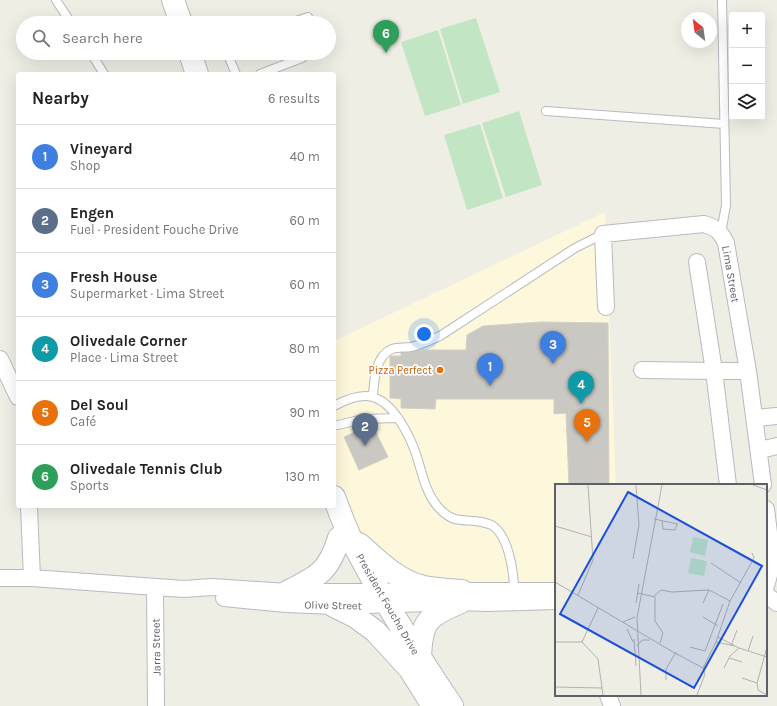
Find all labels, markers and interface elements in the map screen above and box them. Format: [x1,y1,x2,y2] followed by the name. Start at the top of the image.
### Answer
[681,12,717,48] north arrow
[729,12,765,120] map controls
[729,12,765,48] button: +
[16,16,336,60] search box
[373,20,399,53] pin: 6
[30,27,52,49] icon: search
[62,29,143,47] text: Search here
[729,48,765,84] button: −
[729,84,765,120] button: layers
[32,88,89,108] text: Nearby
[268,91,320,106] text: 6 results
[70,140,133,158] text: Vineyard
[43,149,47,164] text: 1
[290,149,320,164] text: 40 m
[70,158,100,173] text: Shop
[70,204,114,222] text: Engen
[41,213,49,228] text: 2
[290,213,320,228] text: 60 m
[70,222,239,237] text: Fuel · President Fouche Drive
[719,245,742,304] street label: Lima Street
[70,268,157,286] text: Fresh House
[41,277,49,292] text: 3
[290,277,320,292] text: 60 m
[70,286,224,301] text: Supermarket · Lima Street
[414,324,434,344] your location
[540,331,566,364] pin: 3
[70,332,187,350] text: Olivedale Corner
[41,341,49,356] text: 4
[289,341,320,356] text: 80 m
[70,350,178,365] text: Place · Lima Street
[477,353,503,386] pin: 1
[369,364,432,377] place label: Pizza Perfect
[435,365,445,375] marker: Pizza Perfect
[568,371,594,404] pin: 4
[70,396,129,414] text: Del Soul
[41,405,49,420] text: 5
[289,405,320,420] text: 90 m
[574,409,600,442] pin: 5
[352,413,378,446] pin: 2
[70,414,96,429] text: Café
[70,460,222,478] text: Olivedale Tennis Club
[41,469,49,484] text: 6
[285,469,320,484] text: 130 m
[70,478,109,493] text: Sports
[555,484,767,696] inset map
[353,551,422,657] street label: President Fouche Drive
[304,598,362,613] street label: Olive Street
[150,618,163,676] street label: Jarra Street

